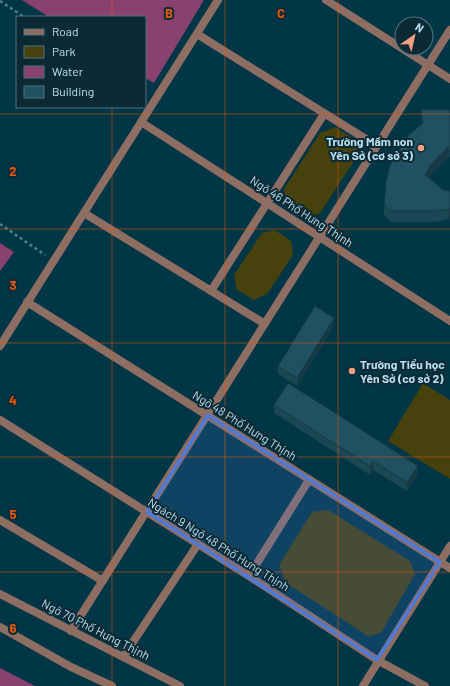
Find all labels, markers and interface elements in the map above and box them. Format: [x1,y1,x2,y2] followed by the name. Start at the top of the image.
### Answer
[165,5,173,21] text: B
[277,5,285,21] text: C
[16,16,146,108] legend
[394,16,434,56] north arrow
[413,20,427,35] text: N
[52,24,79,38] text: Road
[52,44,76,58] text: Park
[52,64,84,78] text: Water
[52,84,94,98] text: Building
[326,134,414,162] place label: Trường Mầm non Yên Sở (cơ sở 3)
[416,143,426,153] marker: Trường Mầm non Yên Sở (cơ sở 3)
[9,163,17,179] text: 2
[248,173,356,249] street label: Ngõ 46 Phố Hưng Thịnh
[9,277,17,293] text: 3
[360,357,445,385] place label: Trường Tiểu học Yên Sở (cơ sở 2)
[347,366,357,376] marker: Trường Tiểu học Yên Sở (cơ sở 2)
[190,387,300,463] street label: Ngõ 48 Phố Hưng Thịnh
[9,392,17,408] text: 4
[146,495,292,593] street label: Ngách 9 Ngõ 48 Phố Hưng Thịnh
[9,506,17,522] text: 5
[40,596,152,662] street label: Ngõ 70 Phố Hưng Thịnh
[10,620,17,636] text: 6

